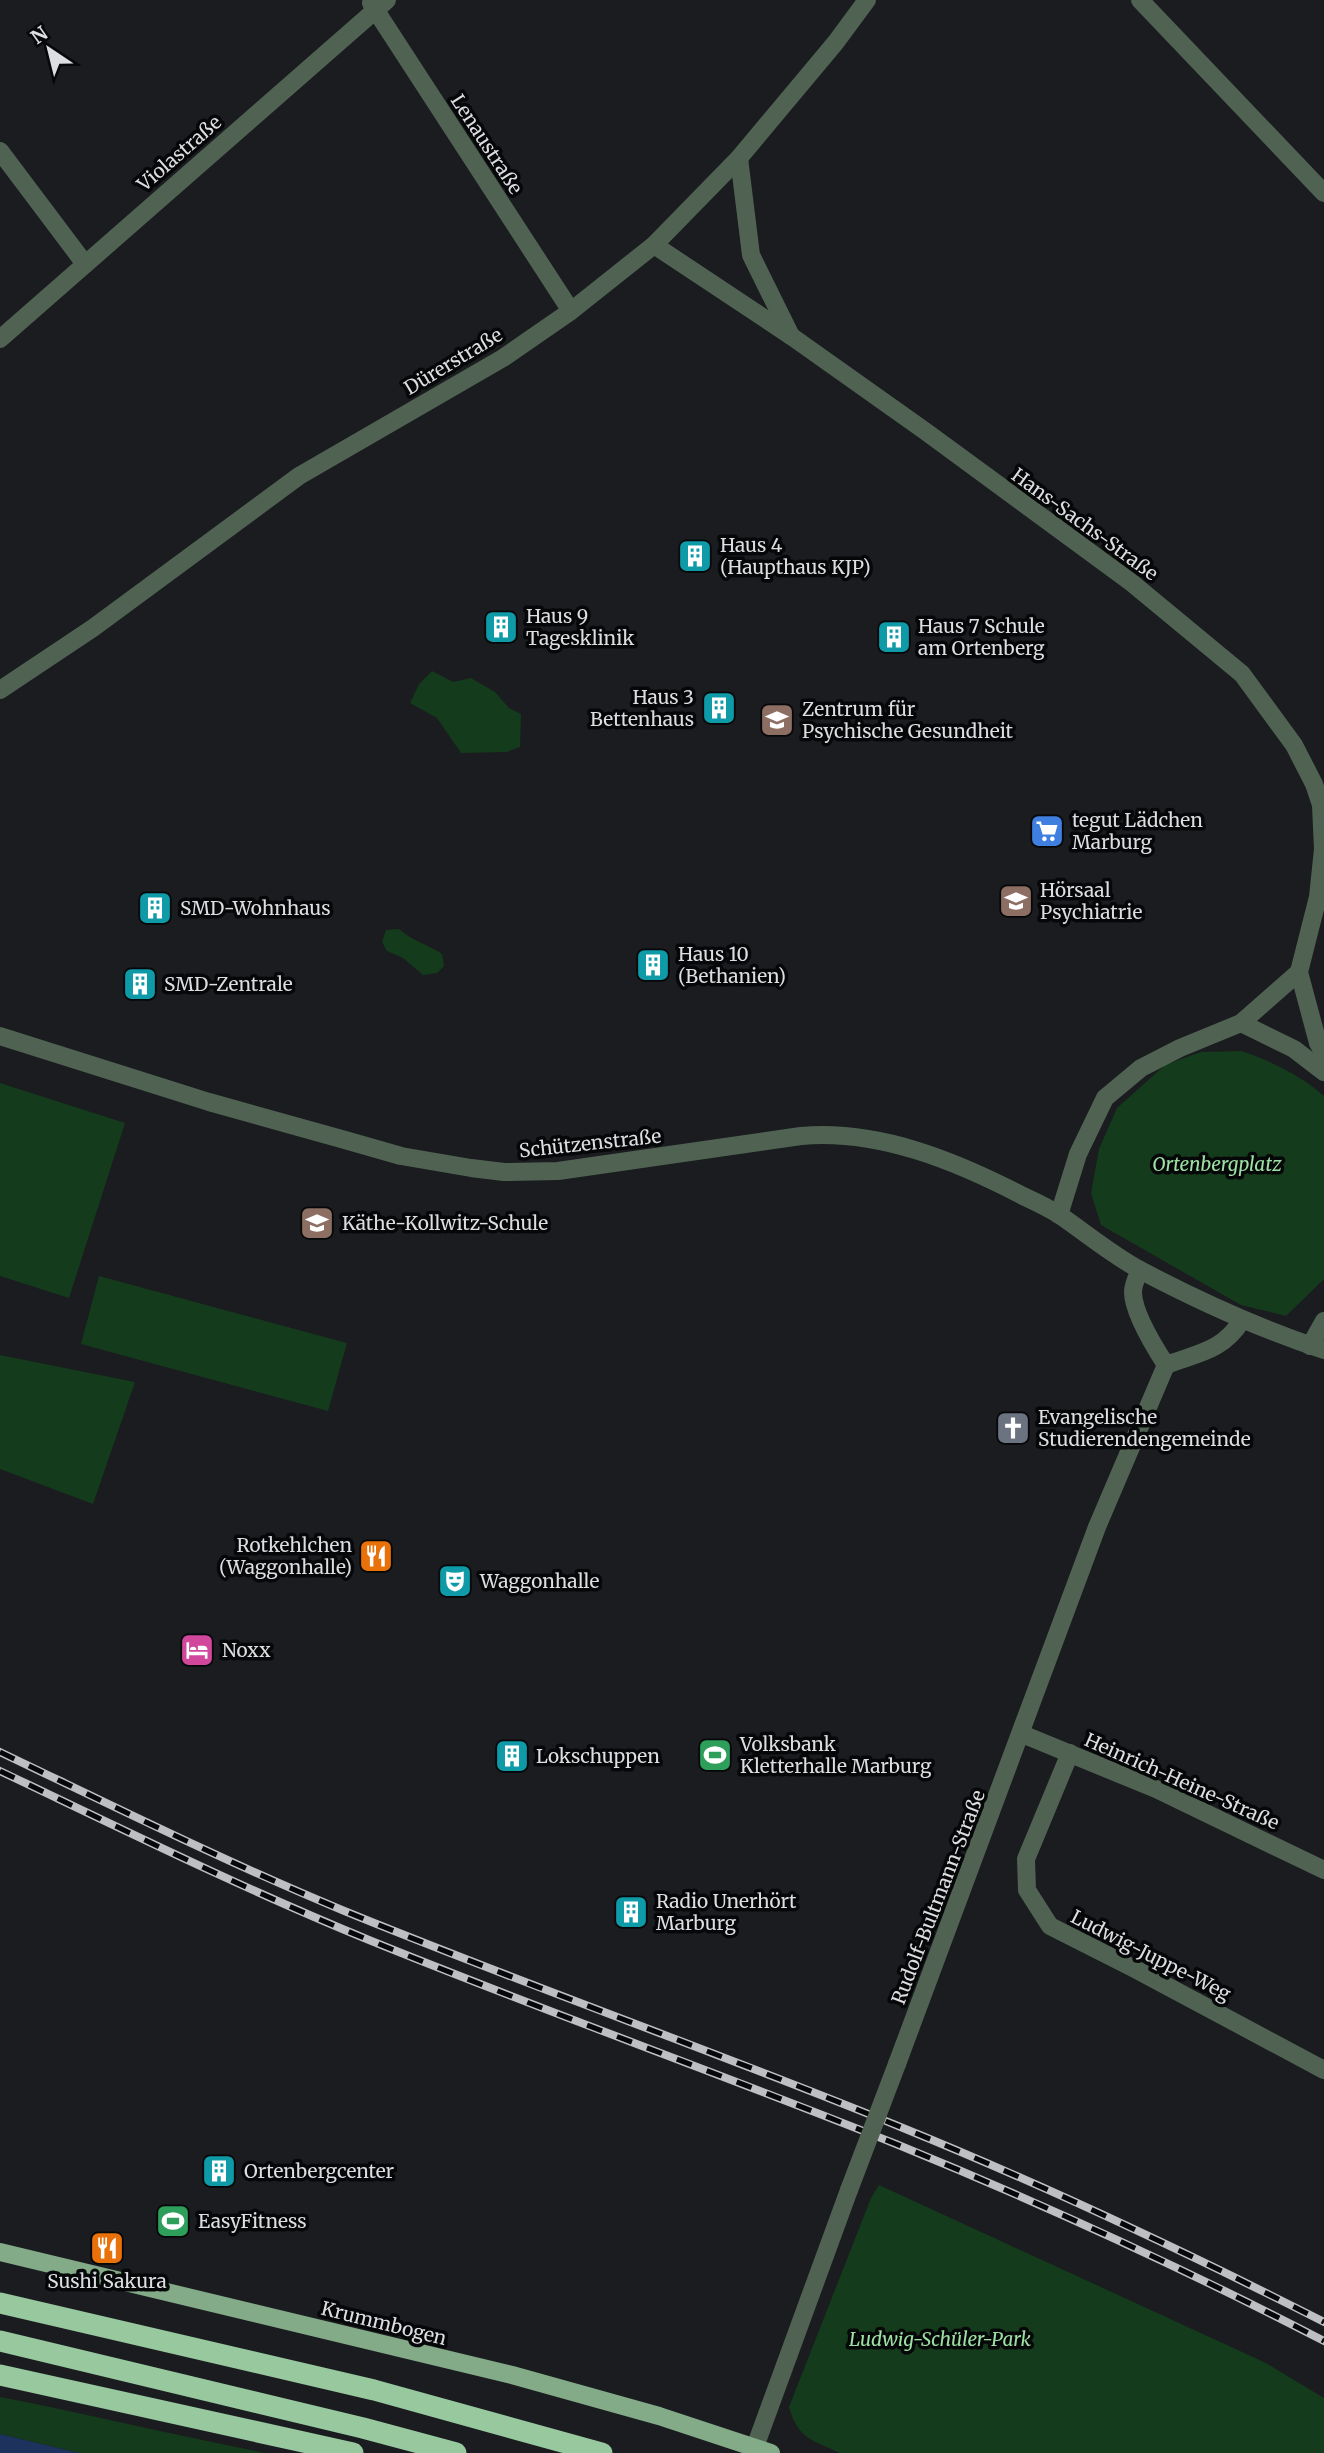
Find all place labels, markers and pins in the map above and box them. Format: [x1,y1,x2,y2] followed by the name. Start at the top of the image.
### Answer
[720,533,871,579] place label: Haus 4 (Haupthaus KJP)
[676,537,714,575] building icon: Haus 4 (Haupthaus KJP)
[526,604,634,650] place label: Haus 9 Tagesklinik
[482,608,520,646] building icon: Haus 9 Tagesklinik
[918,614,1045,660] place label: Haus 7 Schule am Ortenberg
[875,618,913,656] building icon: Haus 7 Schule am Ortenberg
[590,685,694,731] place label: Haus 3 Bettenhaus
[700,689,738,727] building icon: Haus 3 Bettenhaus
[802,697,1014,743] place label: Zentrum für Psychische Gesundheit
[758,701,796,739] school or university icon: Zentrum für Psychische Gesundheit
[1072,808,1203,854] place label: tegut Lädchen Marburg
[1028,812,1066,850] supermarket icon: tegut Lädchen Marburg
[1040,878,1142,924] place label: Hörsaal Psychiatrie
[997,882,1035,920] school or university icon: Hörsaal Psychiatrie
[136,889,174,927] building icon: SMD-Wohnhaus
[180,896,330,920] place label: SMD-Wohnhaus
[678,942,786,988] place label: Haus 10 (Bethanien)
[634,946,672,984] building icon: Haus 10 (Bethanien)
[121,965,159,1003] building icon: SMD-Zentrale
[164,972,293,996] place label: SMD-Zentrale
[298,1204,336,1242] school or university icon: Käthe-Kollwitz-Schule
[342,1211,548,1235] place label: Käthe-Kollwitz-Schule
[1038,1405,1251,1451] place label: Evangelische Studierendengemeinde
[994,1409,1032,1447] church icon: Evangelische Studierendengemeinde
[219,1533,352,1579] place label: Rotkehlchen (Waggonhalle)
[357,1537,395,1575] restaurant icon: Rotkehlchen (Waggonhalle)
[436,1562,474,1600] theatre icon: Waggonhalle
[479,1569,599,1593] place label: Waggonhalle
[178,1631,216,1669] hotel icon: Noxx
[222,1638,271,1662] place label: Noxx
[739,1732,932,1778] place label: Volksbank Kletterhalle Marburg
[696,1736,734,1774] sports icon: Volksbank Kletterhalle Marburg
[493,1737,531,1775] building icon: Lokschuppen
[536,1744,660,1768] place label: Lokschuppen
[656,1889,797,1935] place label: Radio Unerhört Marburg
[612,1893,650,1931] building icon: Radio Unerhört Marburg
[200,2152,238,2190] building icon: Ortenbergcenter
[244,2159,395,2183] place label: Ortenbergcenter
[154,2202,192,2240] sports icon: EasyFitness
[198,2209,307,2233] place label: EasyFitness
[88,2229,126,2267] restaurant icon: Sushi Sakura
[47,2269,167,2293] place label: Sushi Sakura

